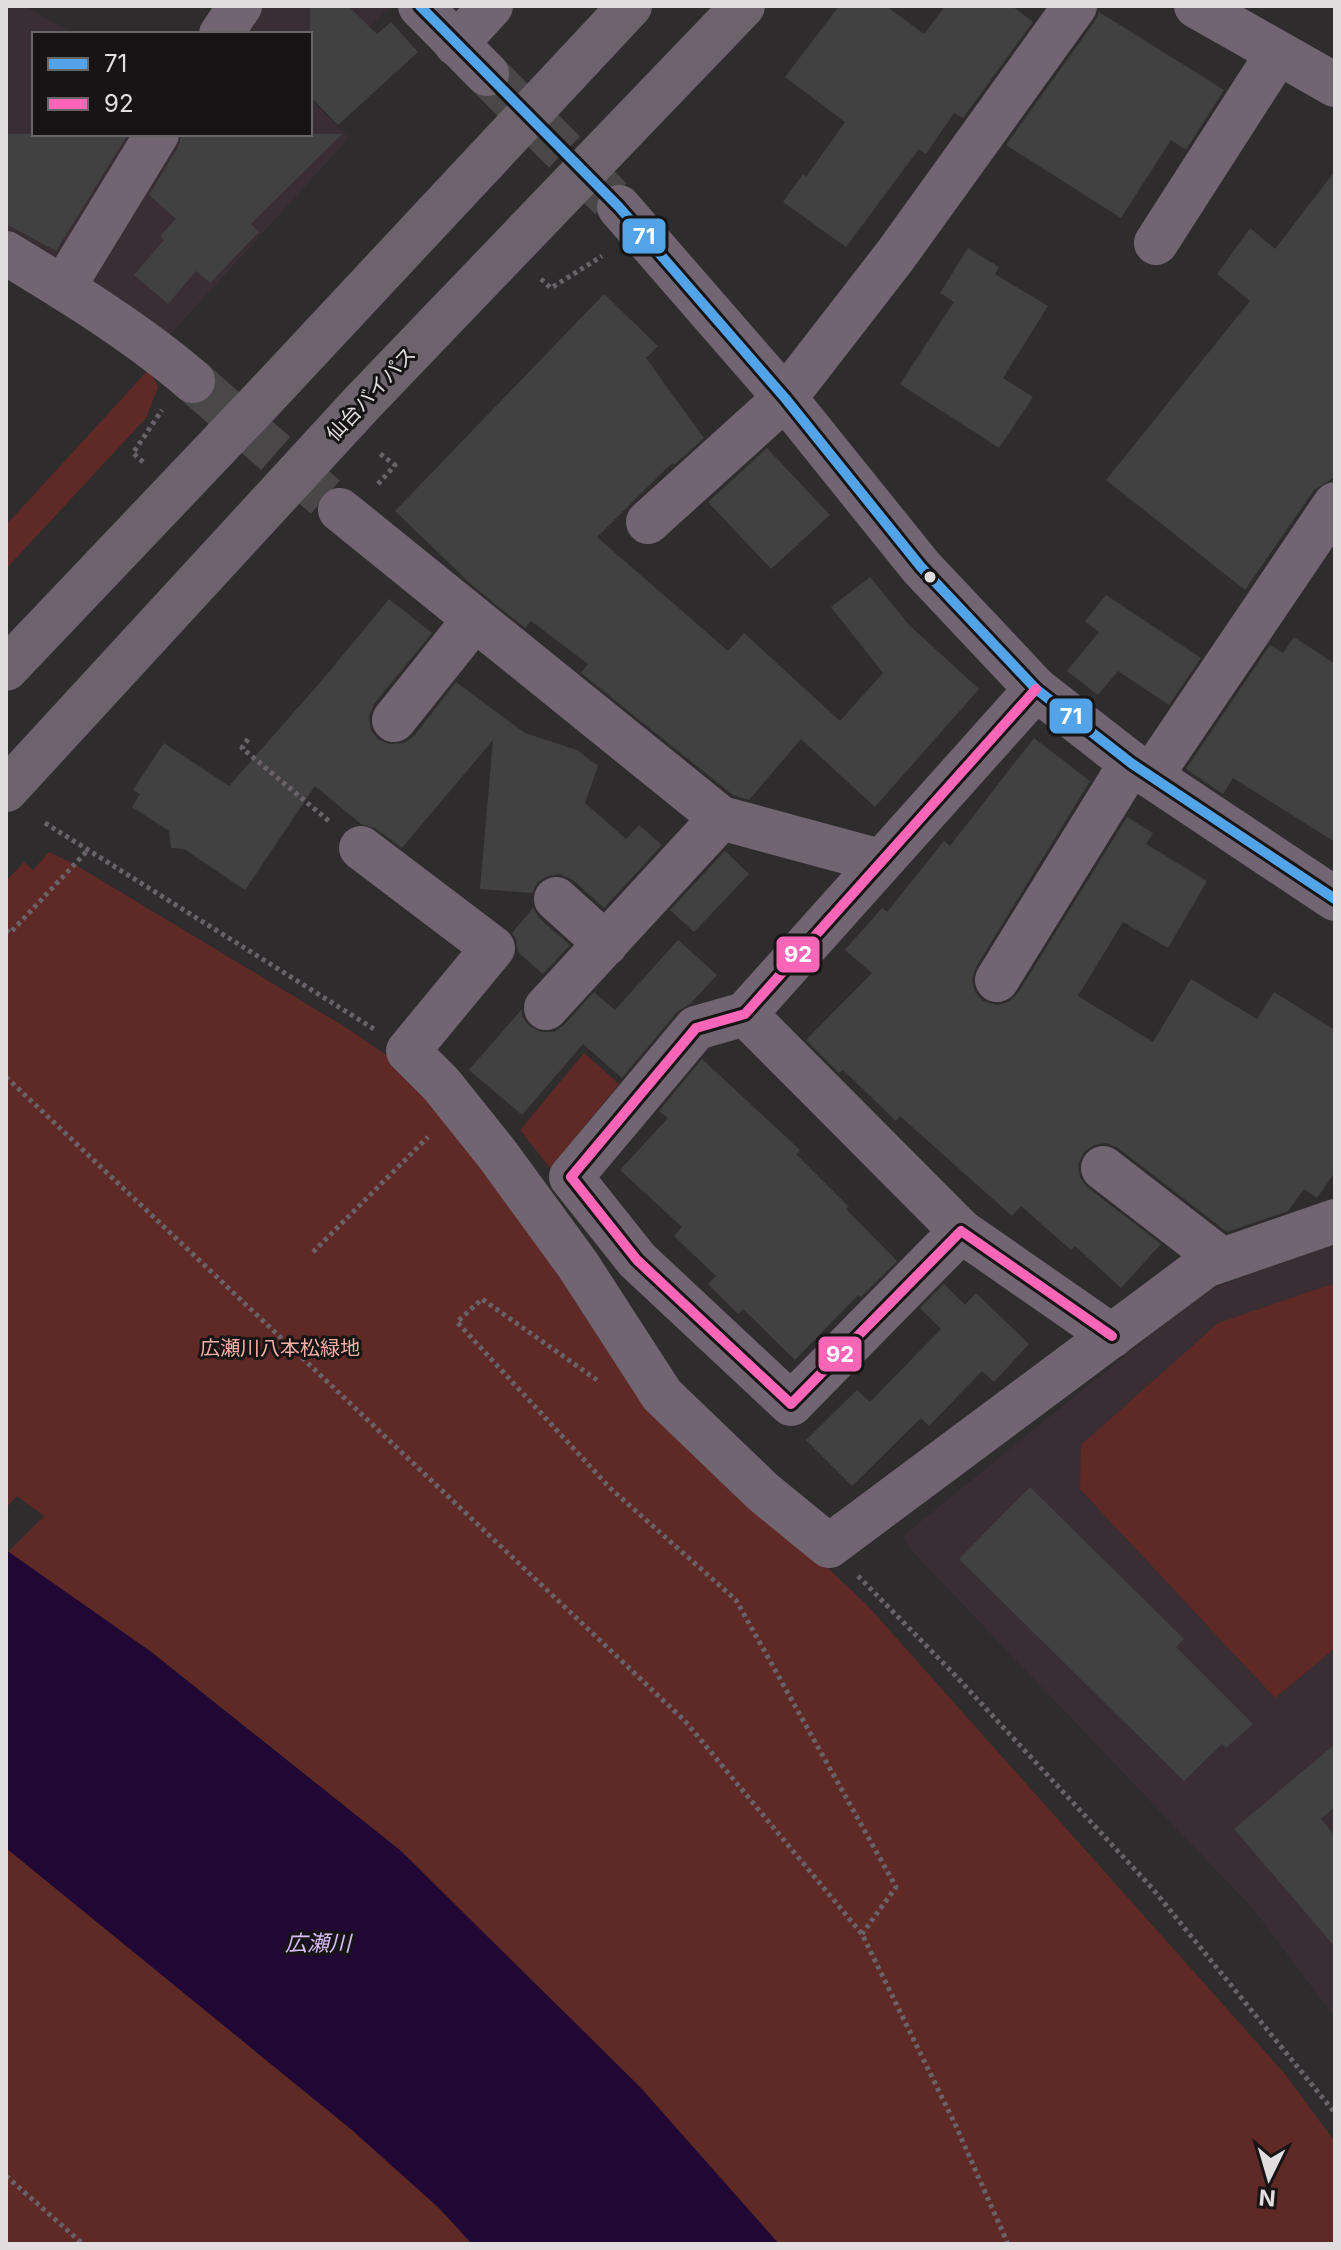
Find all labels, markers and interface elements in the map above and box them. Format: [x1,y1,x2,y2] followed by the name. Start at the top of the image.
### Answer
[32,32,312,136] legend
[104,49,127,78] text: 71
[104,89,134,118] text: 92
[621,217,667,255] line badge: 71
[633,223,655,249] text: 71
[321,342,421,446] street label: 仙台バイパス
[922,569,938,585] unlabelled marker
[1048,697,1094,735] line badge: 71
[1060,703,1082,729] text: 71
[775,935,821,974] line badge: 92
[784,941,812,967] text: 92
[817,1335,863,1373] line badge: 92
[200,1336,360,1360] park label: 広瀬川八本松緑地
[826,1341,854,1367] text: 92
[285,1930,353,1956] water label: 広瀬川
[1229,2138,1309,2218] north arrow
[1258,2184,1277,2212] text: N

